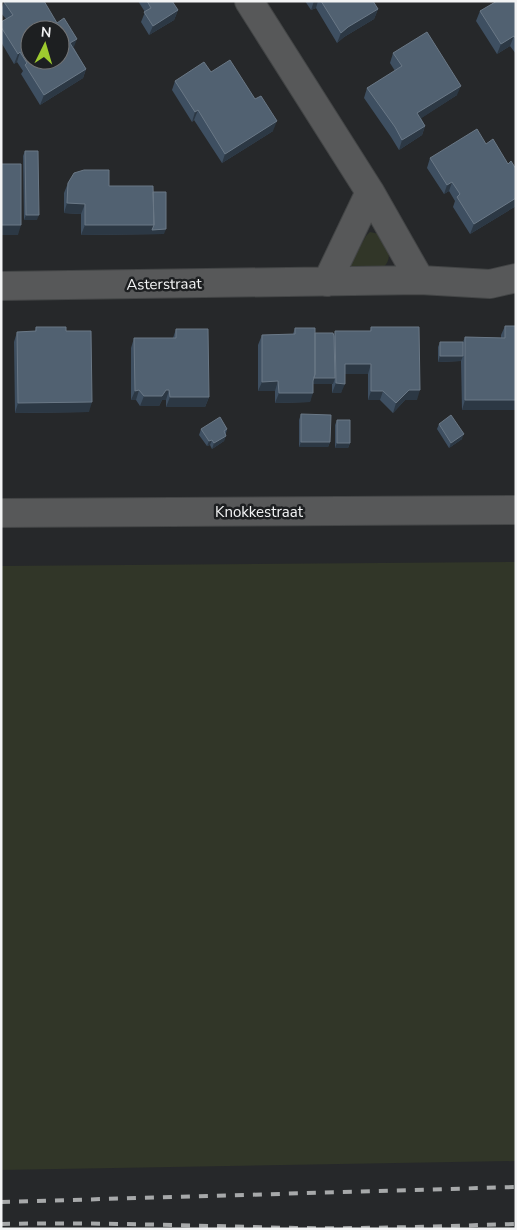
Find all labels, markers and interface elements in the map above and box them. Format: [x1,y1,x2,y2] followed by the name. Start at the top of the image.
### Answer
[20,20,70,70] north arrow
[40,23,52,42] text: N
[126,273,203,295] street label: Asterstraat
[215,502,304,522] street label: Knokkestraat

